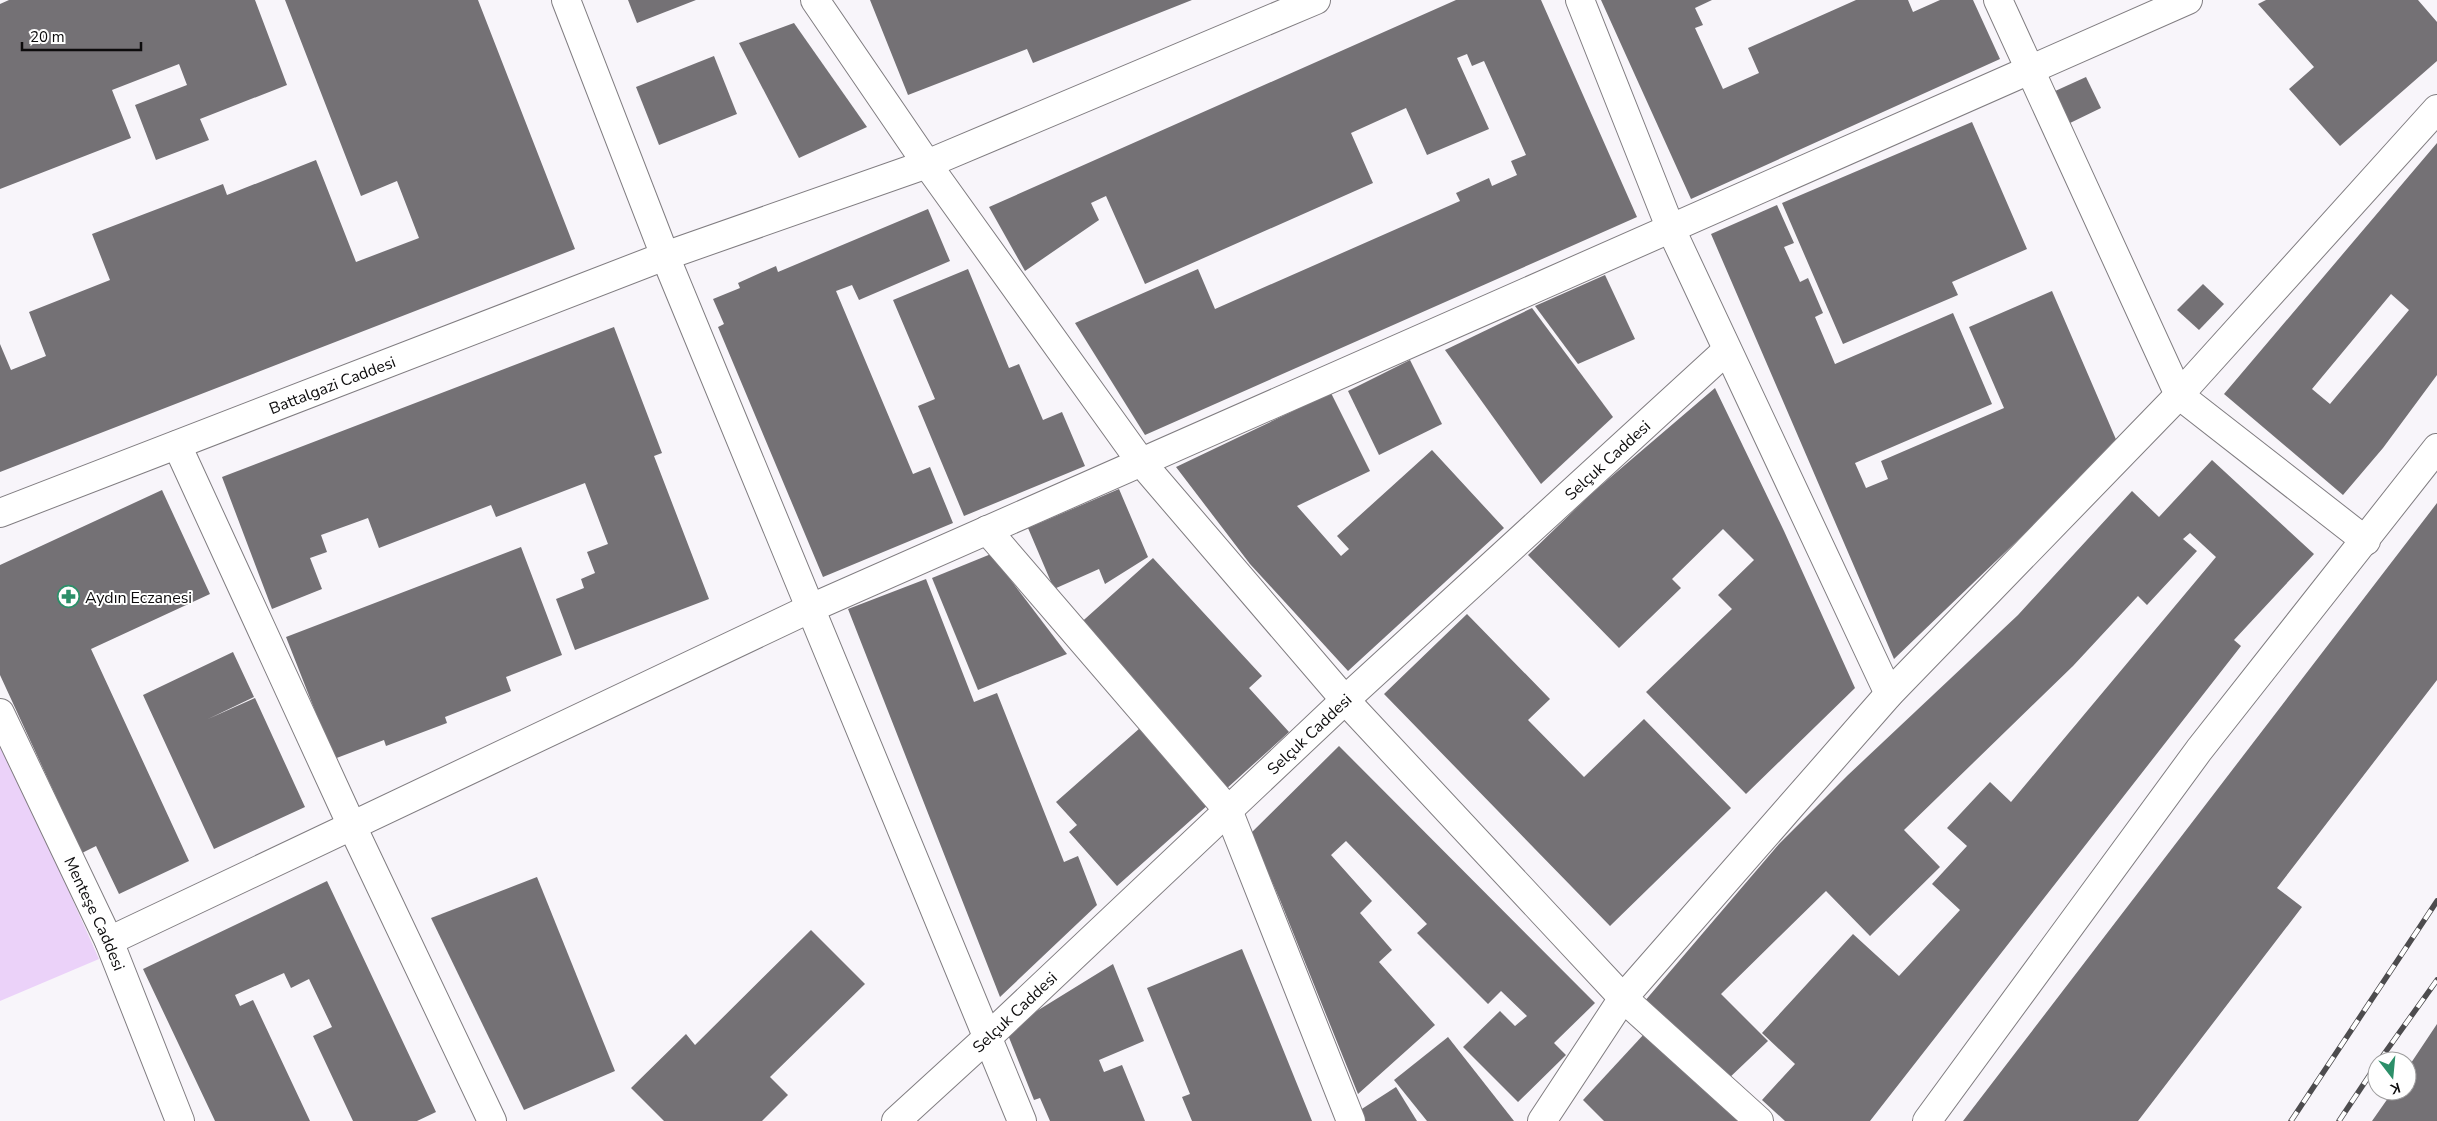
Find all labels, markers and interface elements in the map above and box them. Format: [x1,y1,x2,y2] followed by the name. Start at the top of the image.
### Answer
[22,20,141,52] scale bar
[30,27,65,47] text: 20 m
[266,351,399,420] street label: Battalgazi Caddesi
[1560,416,1655,506] street label: Selçuk Caddesi
[57,585,81,609] pharmacy icon: Aydın Eczanesi
[85,587,192,609] place label: Aydın Eczanesi
[1262,689,1357,780] street label: Selçuk Caddesi
[58,853,130,974] street label: Menteşe Caddesi
[968,967,1062,1058] street label: Selçuk Caddesi
[2367,1051,2417,1101] north arrow
[2388,1078,2403,1099] text: K

